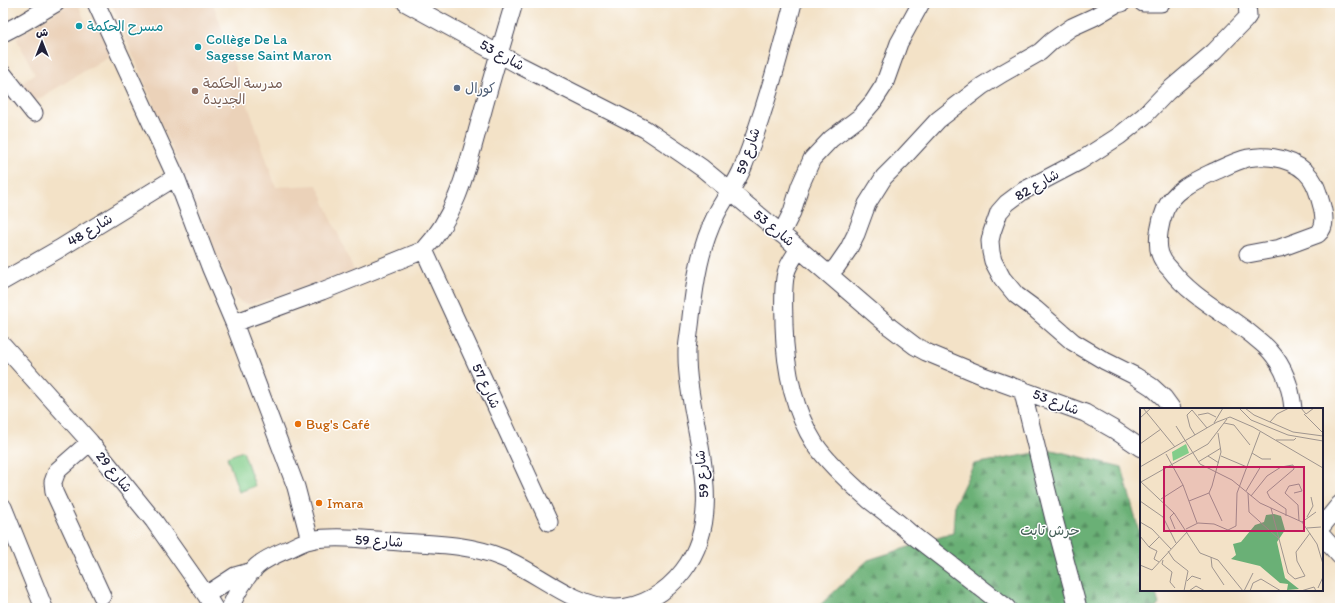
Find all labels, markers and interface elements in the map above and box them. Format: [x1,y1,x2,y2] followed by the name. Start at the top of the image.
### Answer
[87,18,163,36] place label: مسرح الحكمة
[74,21,84,31] marker: مسرح الحكمة
[22,22,62,62] north arrow
[36,26,48,39] text: ش
[206,31,332,64] place label: Collège De La Sagesse Saint Maron
[476,36,527,75] street label: شارع 53
[193,42,203,52] marker: Collège De La Sagesse Saint Maron
[203,75,283,108] place label: مدرسة الحكمة الجديدة
[465,80,495,97] place label: كورال
[452,83,462,93] marker: كورال
[190,86,200,96] marker: مدرسة الحكمة الجديدة
[732,125,765,177] street label: شارع 59
[1012,166,1063,205] street label: شارع 82
[749,206,798,251] street label: شارع 53
[64,210,116,251] street label: شارع 48
[467,361,504,412] street label: شارع 57
[1030,385,1082,420] street label: شارع 53
[1140,408,1323,591] inset map
[306,416,370,433] place label: Bug's Café
[293,419,303,429] marker: Bug's Café
[91,448,136,497] street label: شارع 29
[691,449,714,499] street label: شارع 59
[327,495,364,512] place label: Imara
[314,498,324,508] marker: Imara
[1020,522,1080,539] park label: حرش تابت
[354,531,403,552] street label: شارع 59

